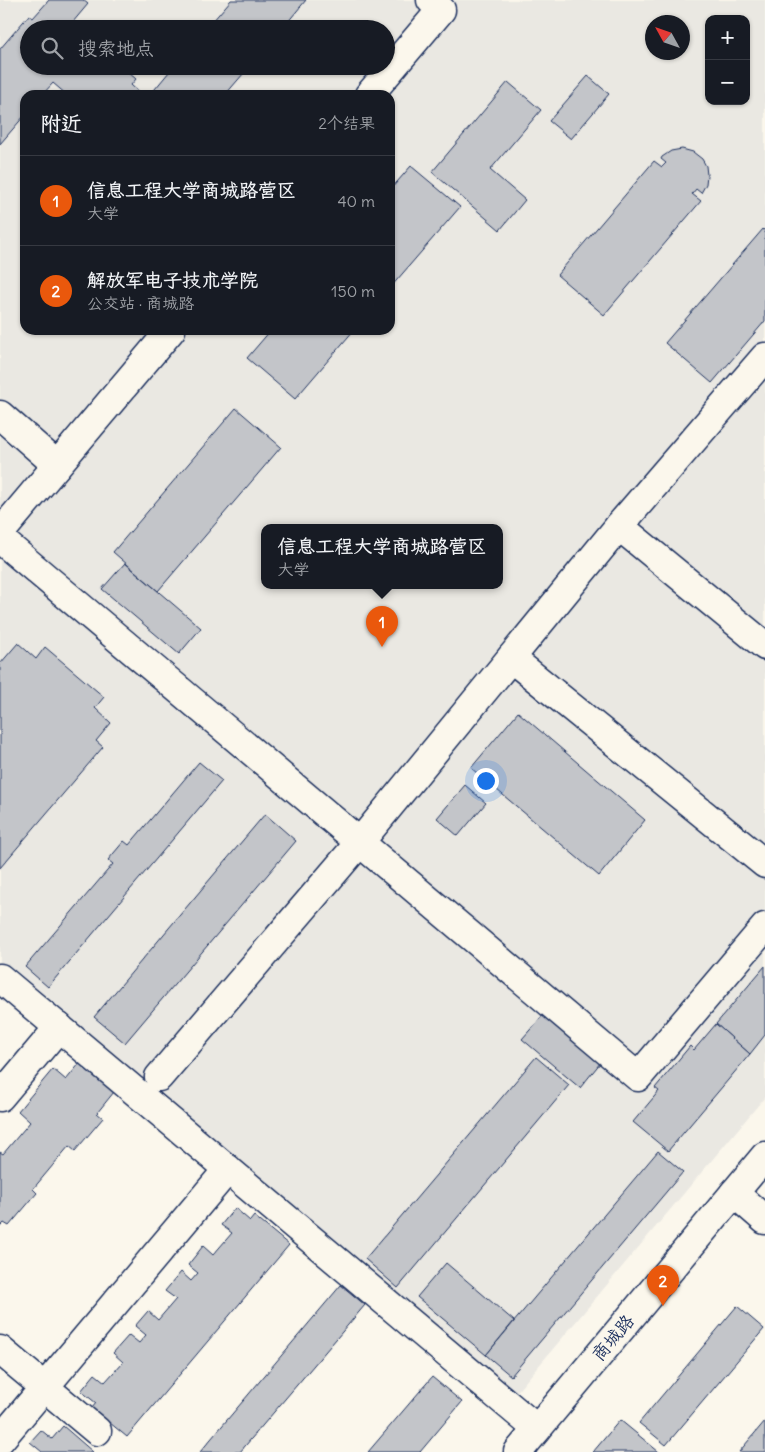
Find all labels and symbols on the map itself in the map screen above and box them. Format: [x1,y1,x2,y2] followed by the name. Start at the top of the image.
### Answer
[645,15,690,60] north arrow
[366,606,398,647] pin: 1
[473,768,499,794] your location
[647,1265,679,1306] pin: 2
[586,1310,639,1366] street label: 商城路

